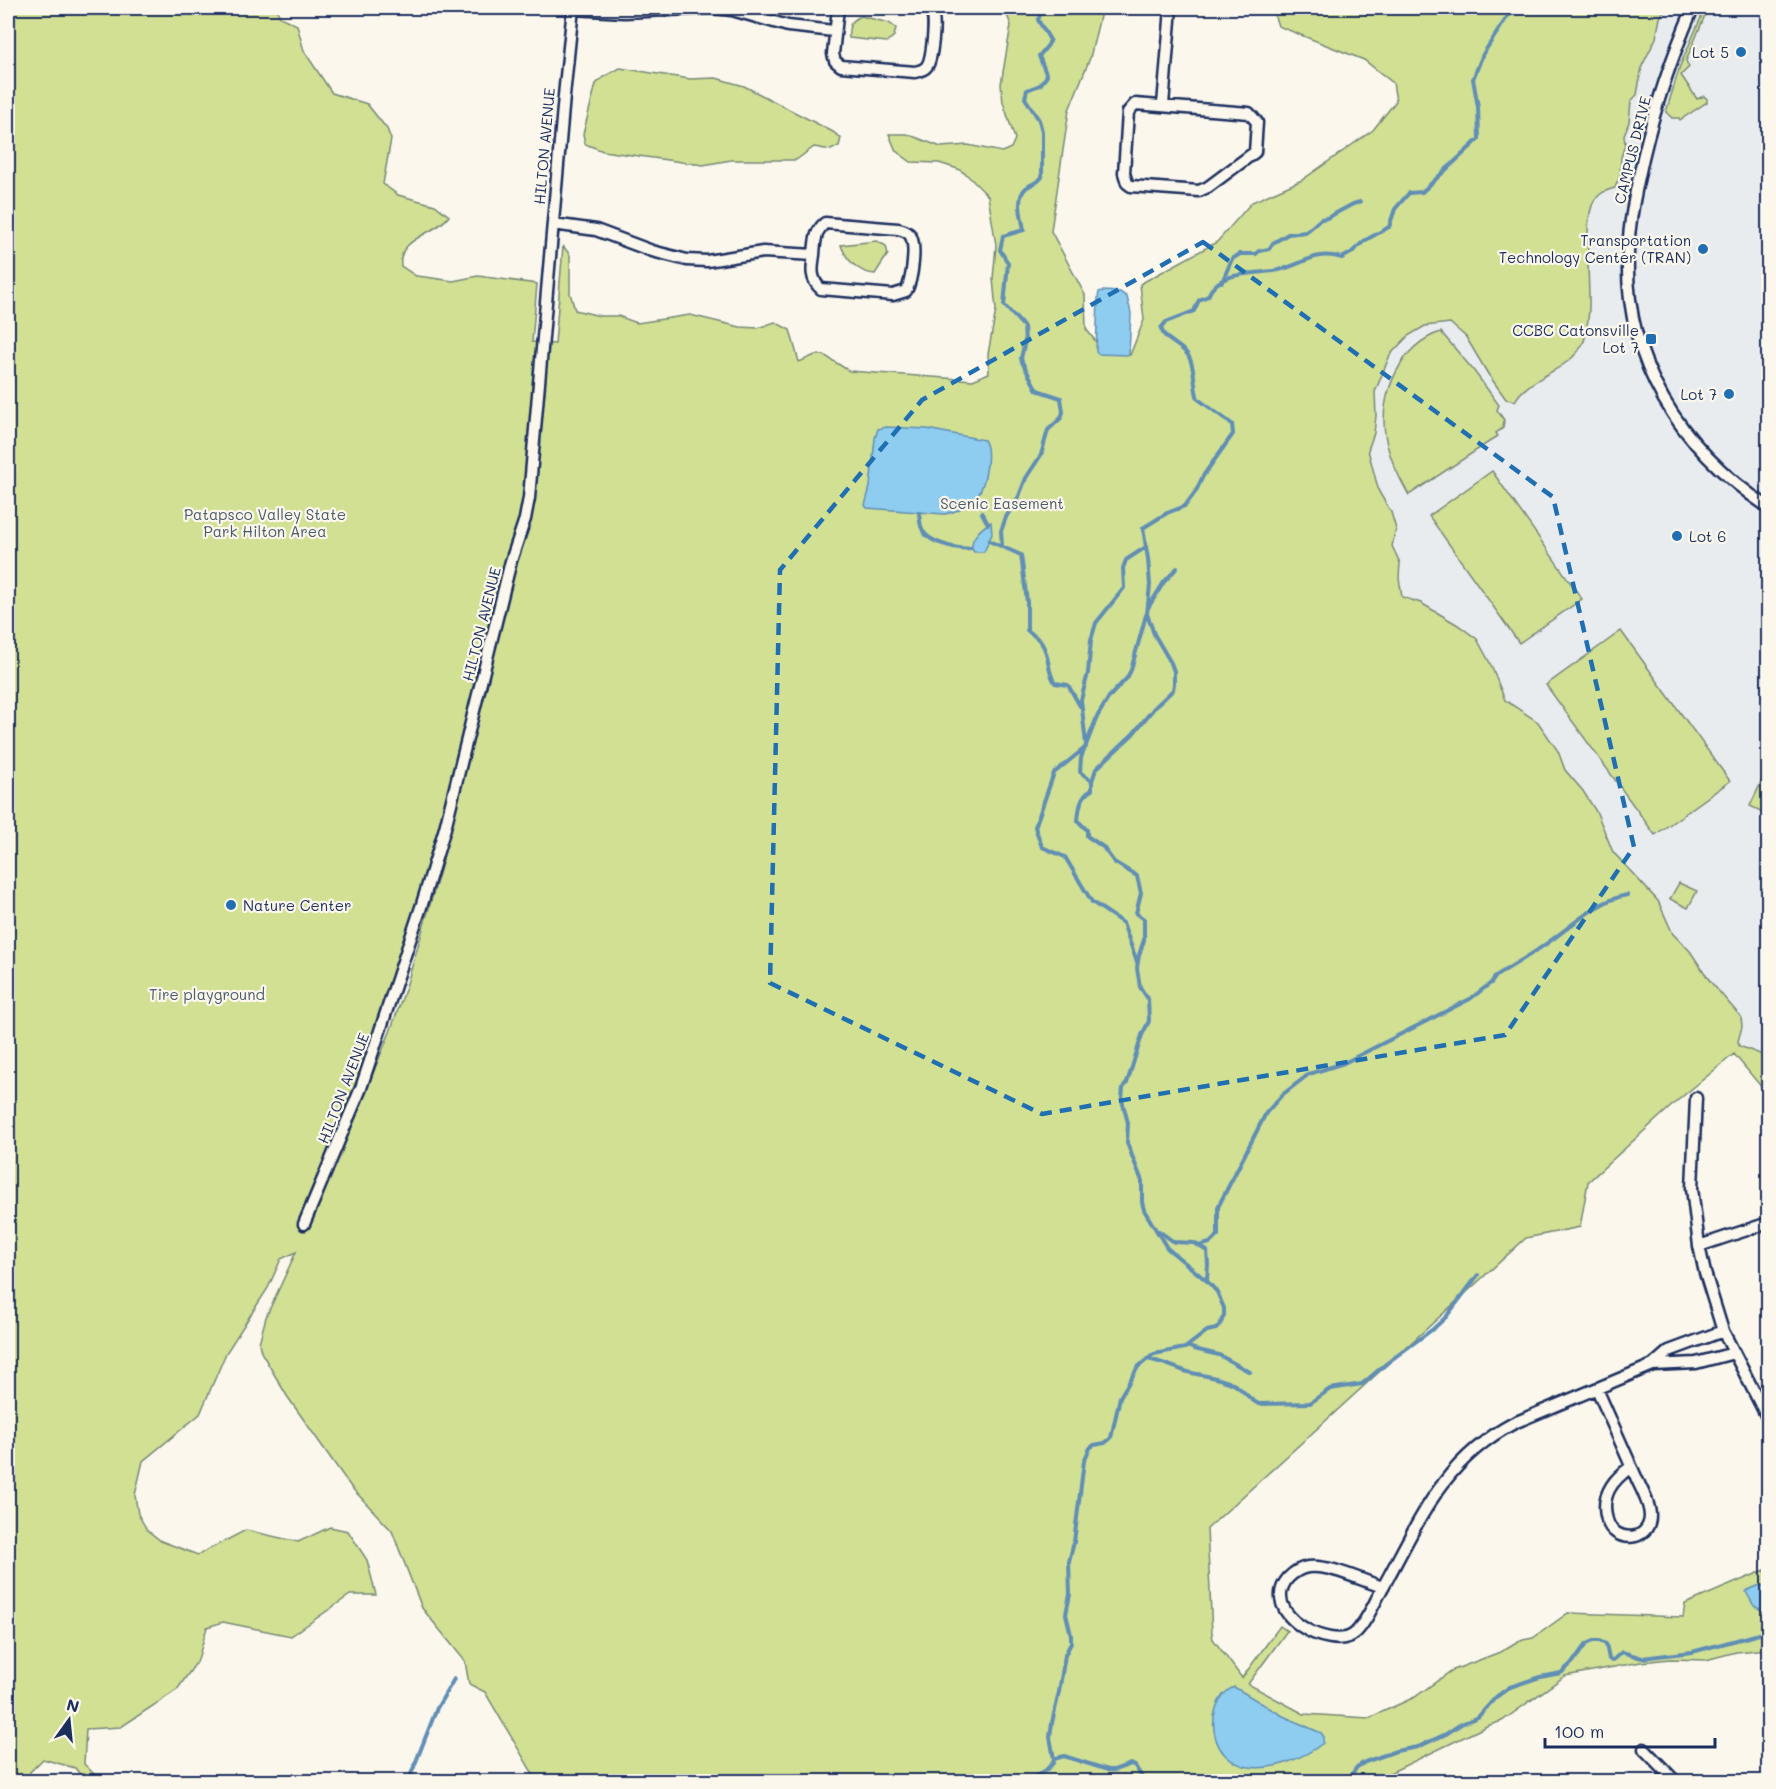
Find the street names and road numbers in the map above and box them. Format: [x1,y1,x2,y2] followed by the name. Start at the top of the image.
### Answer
[529,86,559,205] street label: HILTON AVENUE
[1609,94,1655,206] street label: CAMPUS DRIVE
[457,564,505,683] street label: HILTON AVENUE
[313,1029,373,1146] street label: HILTON AVENUE

